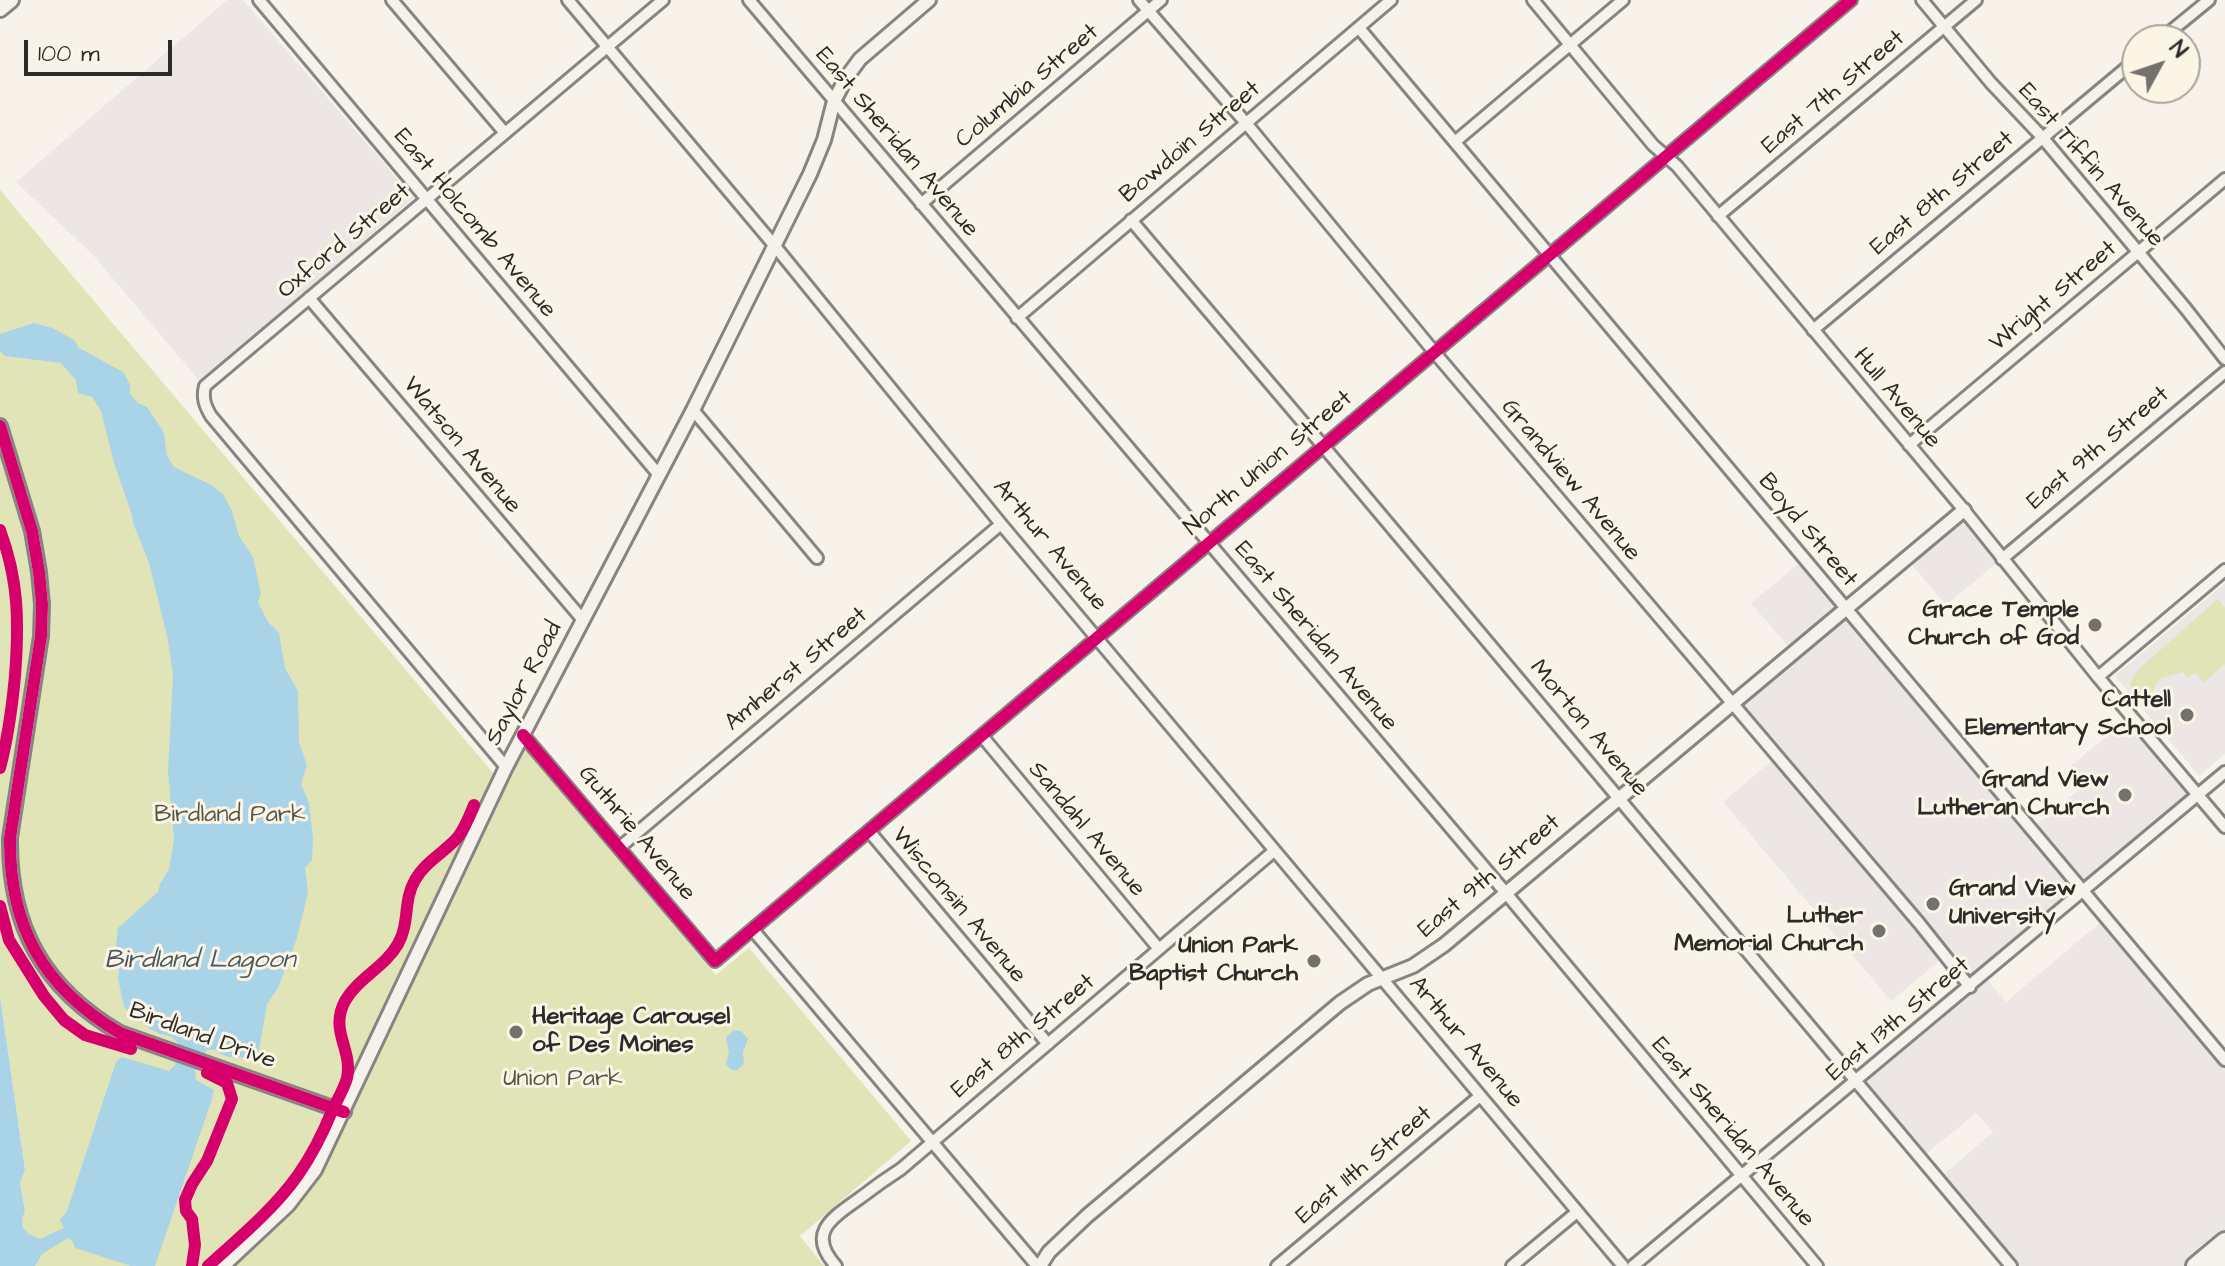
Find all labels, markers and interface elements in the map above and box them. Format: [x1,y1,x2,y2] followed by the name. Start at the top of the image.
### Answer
[951,19,1105,155] street label: Columbia Street
[28,24,176,74] scale bar
[2121,24,2201,104] north arrow
[1757,25,1911,161] street label: East 7th Street
[2162,34,2195,65] text: N
[38,37,100,71] text: 100 m
[808,42,984,244] street label: East Sheridan Avenue
[1115,76,1267,210] street label: Bowdoin Street
[2011,78,2169,254] street label: East Tiffin Avenue
[386,124,562,324] street label: East Holcomb Avenue
[1865,126,2021,262] street label: East 8th Street
[273,178,417,306] street label: Oxford Street
[1985,235,2123,359] street label: Wright Street
[1846,343,1946,455] street label: Hull Avenue
[395,372,527,520] street label: Watson Avenue
[2022,381,2176,517] street label: East 9th Street
[1179,385,1359,543] street label: North Union Street
[1494,394,1646,568] street label: Grandview Avenue
[1751,468,1863,594] street label: Boyd Street
[986,474,1112,618] street label: Arthur Avenue
[1227,536,1403,738] street label: East Sheridan Avenue
[1908,597,2079,653] place label: Grace Temple Church of God
[720,602,874,738] street label: Amherst Street
[2086,616,2104,634] marker: Grace Temple Church of God
[480,617,570,751] street label: Saylor Road
[1523,655,1653,803] street label: Morton Avenue
[1965,687,2171,743] place label: Cattell Elementary School
[2178,706,2196,724] marker: Cattell Elementary School
[1021,757,1151,903] street label: Sandahl Avenue
[571,760,701,908] street label: Guthrie Avenue
[1917,767,2109,823] place label: Grand View Lutheran Church
[2116,786,2134,804] marker: Grand View Lutheran Church
[154,802,306,830] park label: Birdland Park
[1413,809,1567,945] street label: East 9th Street
[885,822,1031,990] street label: Wisconsin Avenue
[1949,876,2076,932] place label: Grand View University
[1924,895,1942,913] marker: Grand View University
[1674,903,1863,959] place label: Luther Memorial Church
[1870,922,1888,940] marker: Luther Memorial Church
[1129,933,1298,989] place label: Union Park Baptist Church
[104,946,296,978] water label: Birdland Lagoon
[1305,952,1323,970] marker: Union Park Baptist Church
[1821,952,1977,1088] street label: East 13th Street
[946,969,1102,1105] street label: East 8th Street
[1402,971,1528,1115] street label: Arthur Avenue
[125,997,279,1077] street label: Birdland Drive
[532,1004,730,1060] place label: Heritage Carousel of Des Moines
[507,1023,525,1041] marker: Heritage Carousel of Des Moines
[1644,1032,1820,1234] street label: East Sheridan Avenue
[503,1066,623,1094] park label: Union Park
[1291,1101,1439,1231] street label: East 11th Street

